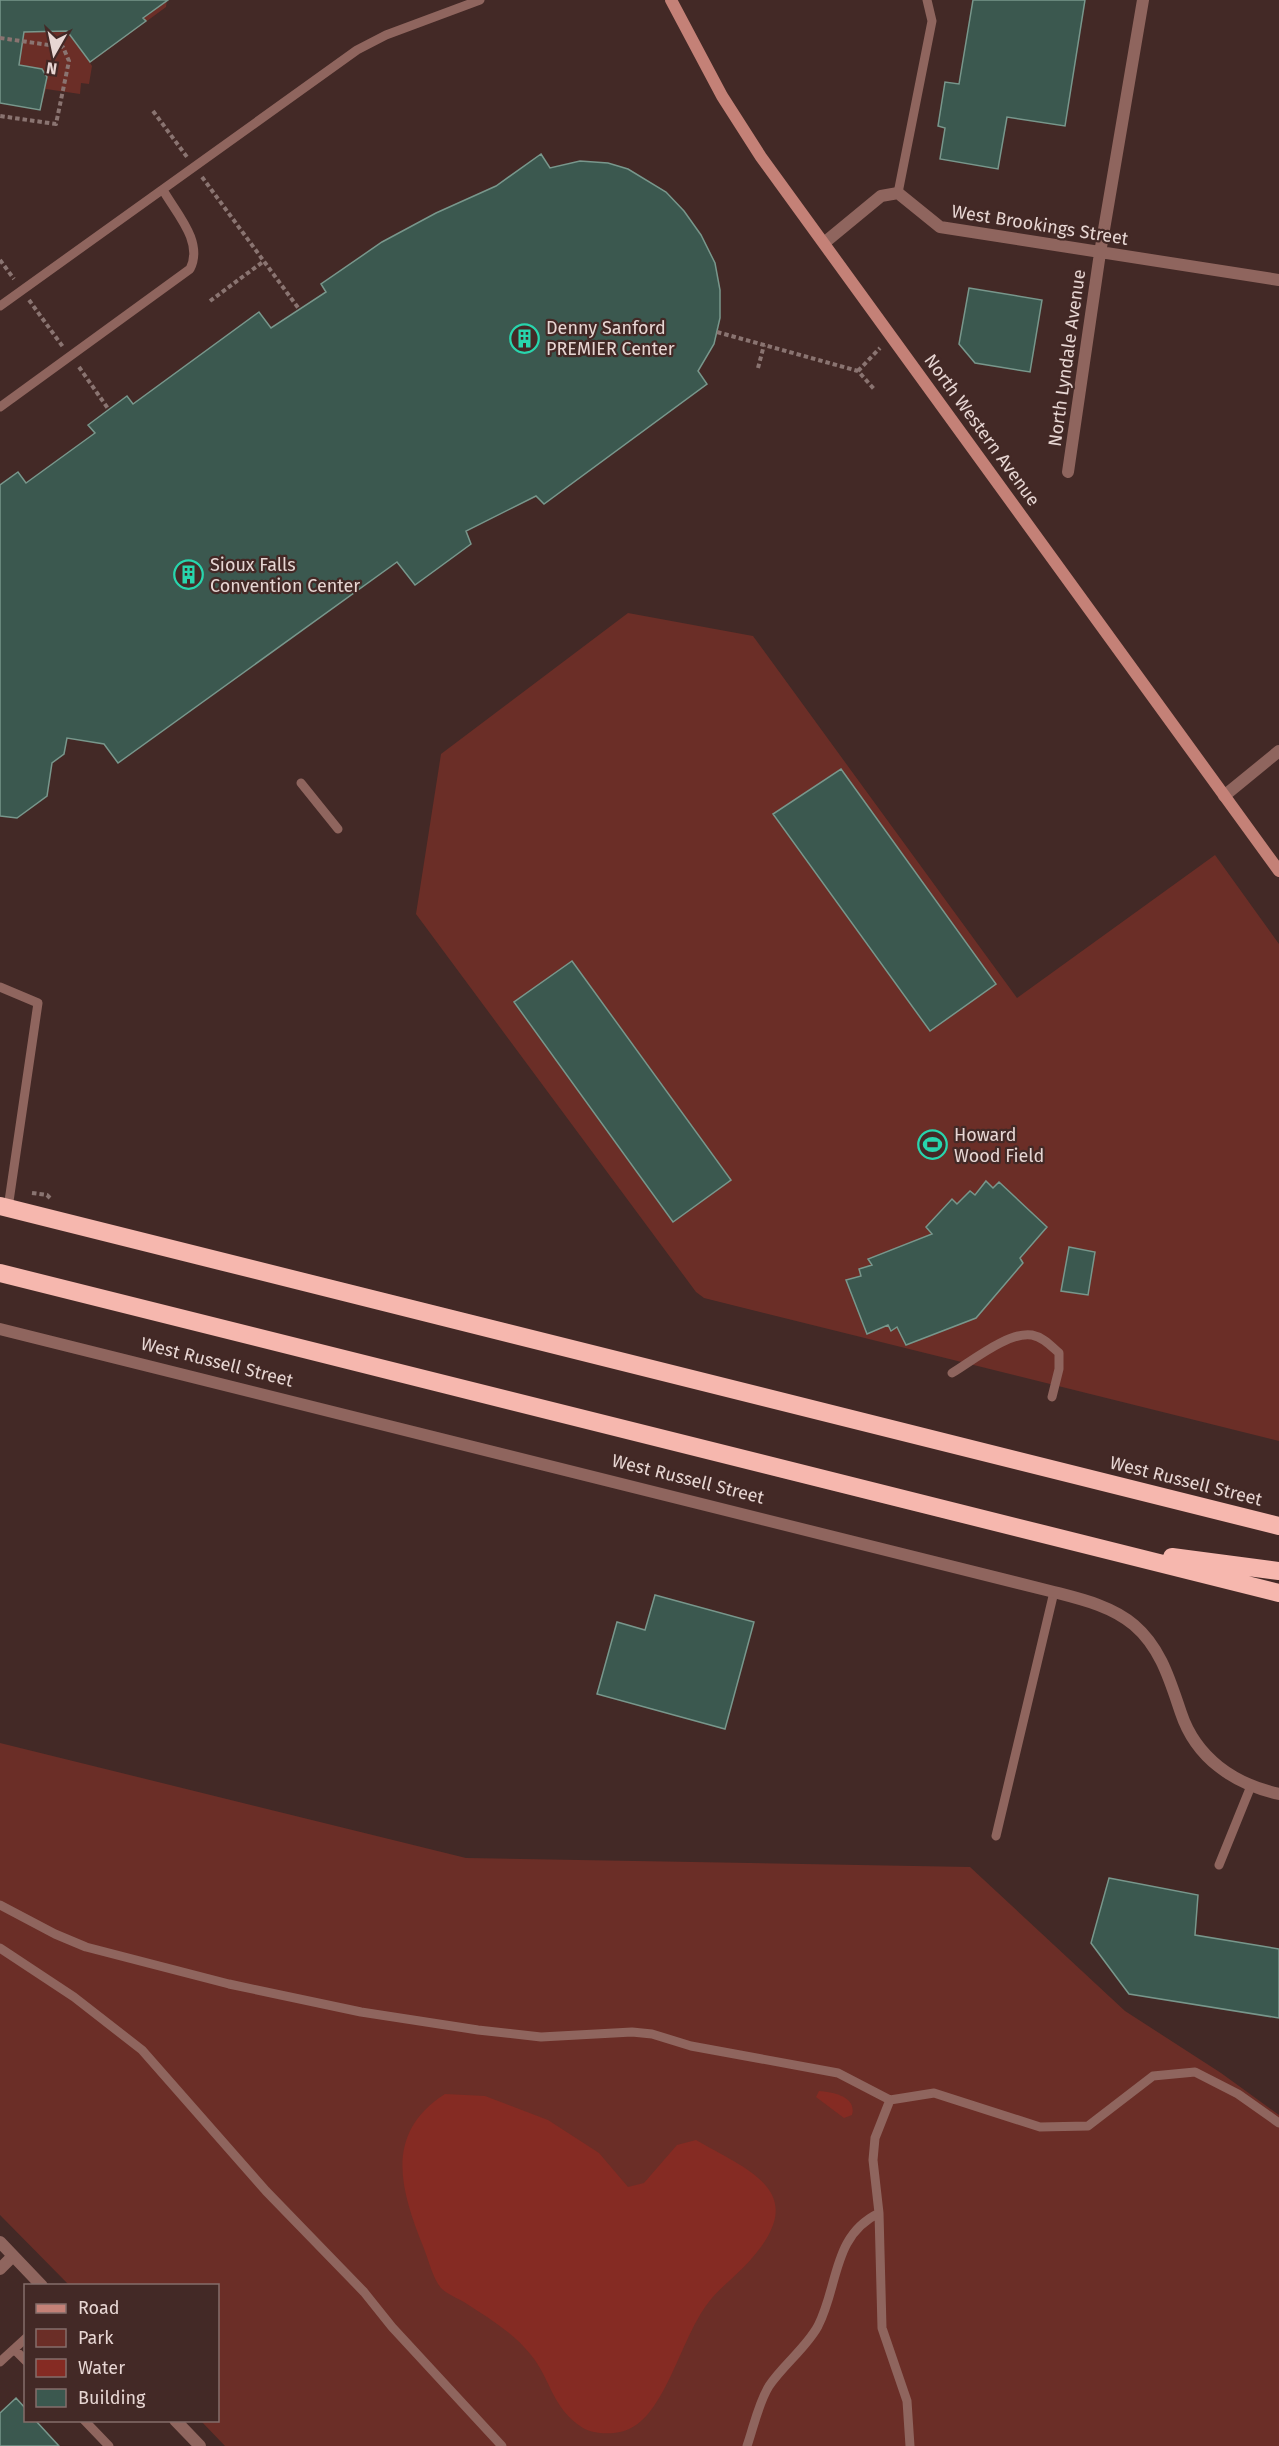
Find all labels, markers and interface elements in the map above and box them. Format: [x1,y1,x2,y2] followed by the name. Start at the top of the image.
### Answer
[24,24,84,84] north arrow
[45,58,58,79] text: N
[950,200,1130,250] street label: West Brookings Street
[1044,268,1090,448] street label: North Lyndale Avenue
[546,317,675,360] place label: Denny Sanford PREMIER Center
[509,322,541,354] building icon: Denny Sanford PREMIER Center
[919,350,1045,510] street label: North Western Avenue
[210,554,360,597] place label: Sioux Falls Convention Center
[173,559,205,591] building icon: Sioux Falls Convention Center
[954,1124,1044,1167] place label: Howard Wood Field
[917,1129,949,1161] sports icon: Howard Wood Field
[139,1332,296,1392] street label: West Russell Street
[610,1449,767,1509] street label: West Russell Street
[1108,1451,1265,1511] street label: West Russell Street
[24,2284,219,2422] legend
[78,2297,120,2319] text: Road
[78,2327,114,2349] text: Park
[78,2357,125,2379] text: Water
[78,2387,146,2409] text: Building

